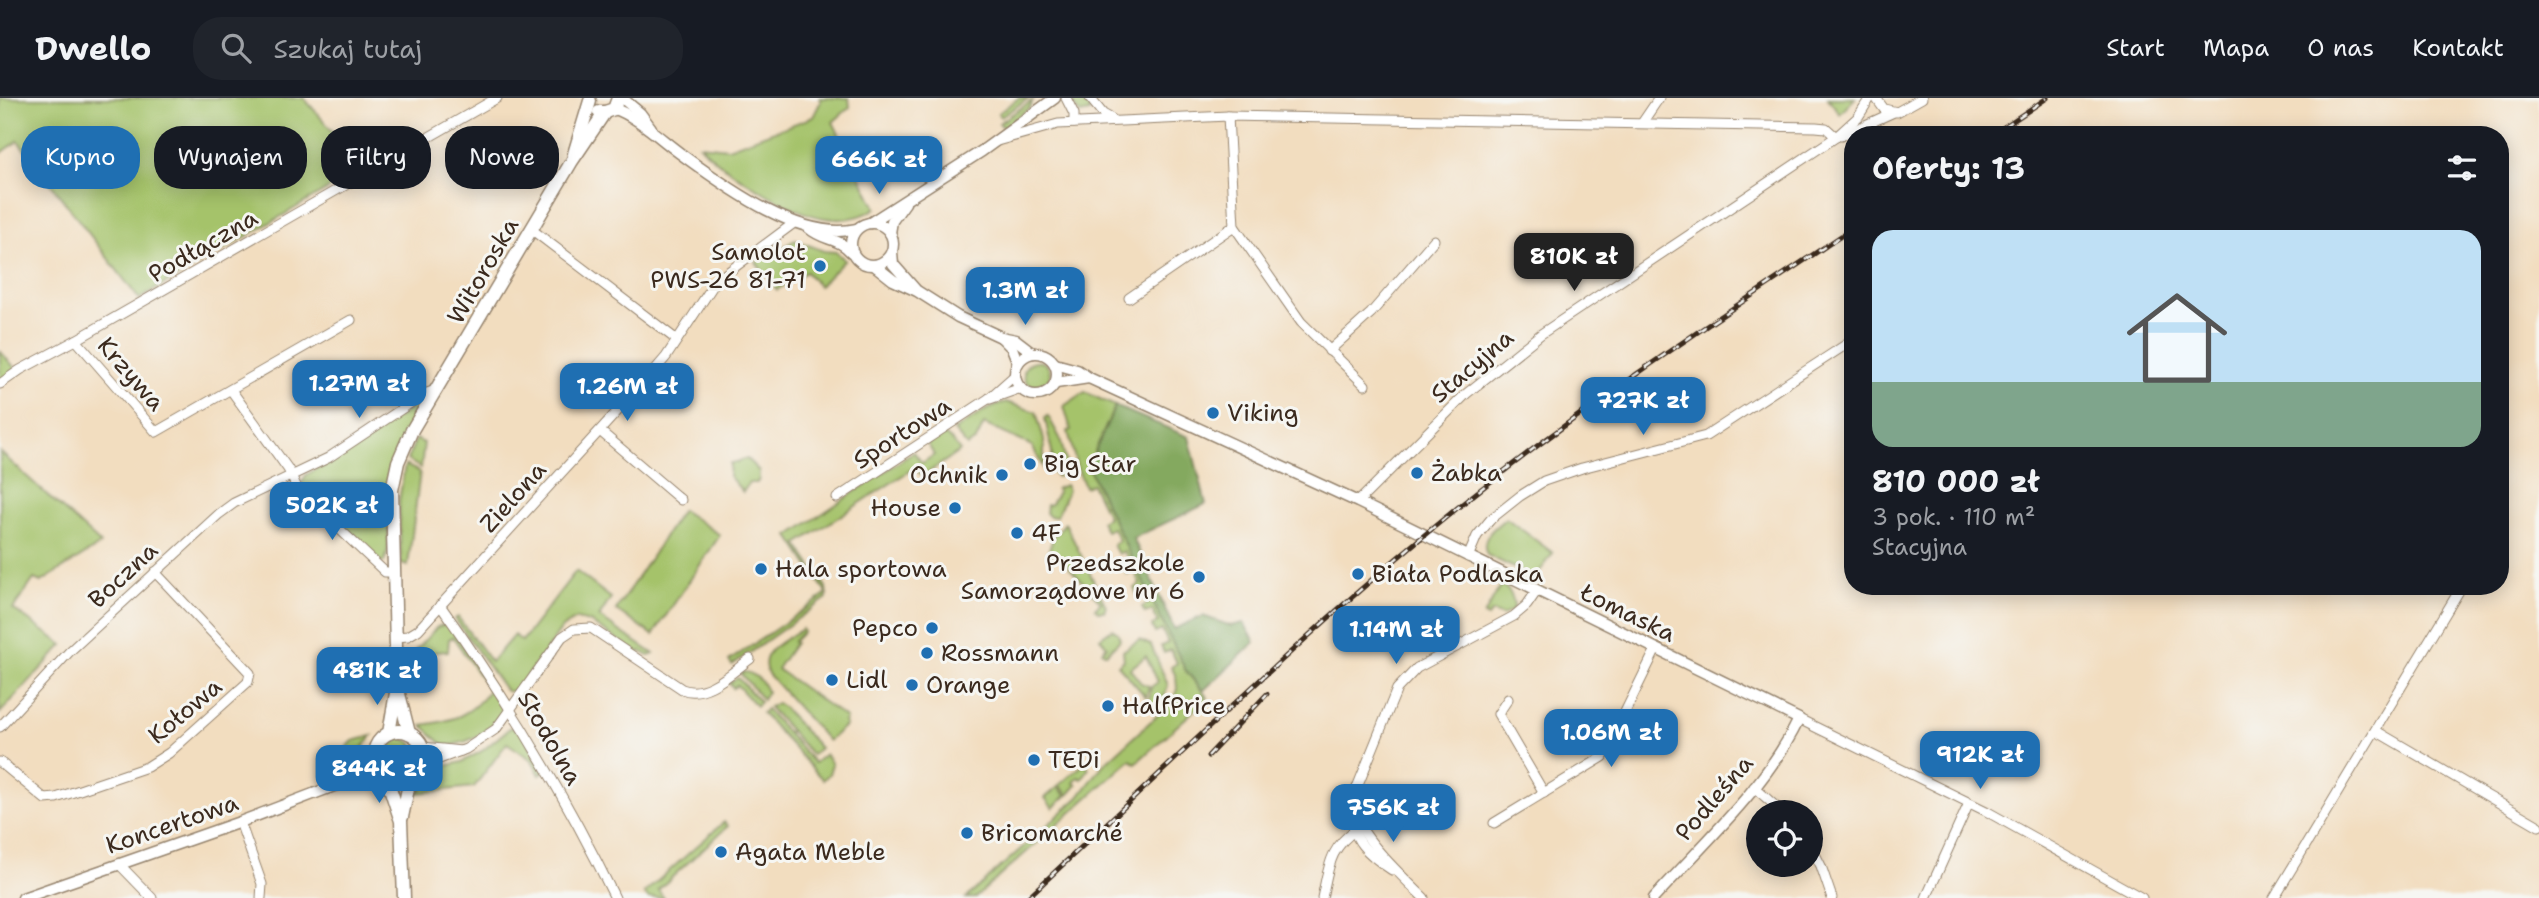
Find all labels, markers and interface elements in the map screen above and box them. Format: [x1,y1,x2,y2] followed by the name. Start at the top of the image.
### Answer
[193,17,683,80] search box
[35,26,151,71] text: Dwello
[217,29,255,67] icon: search
[273,31,422,66] text: Szukaj tutaj
[2106,32,2165,64] text: Start
[2203,32,2269,64] text: Mapa
[2307,32,2374,64] text: O nas
[2412,32,2504,64] text: Kontakt
[21,126,140,189] chip: Kupno
[154,126,307,189] chip: Wynajem
[321,126,431,189] chip: Filtry
[445,126,559,189] chip: Nowe
[814,136,944,196] pin: 666K zł
[831,144,927,174] text: 666K zł
[1872,148,2025,189] text: Oferty: 13
[2443,149,2481,187] icon: filters
[143,202,264,290] street label: Podłączna
[440,212,526,330] street label: Witoroska
[1509,234,1639,293] pin: 810K zł
[650,236,806,296] place label: Samolot PWS-26 81-71
[1530,241,1618,271] text: 810K zł
[812,258,828,274] marker: Samolot PWS-26 81-71
[960,268,1090,327] pin: 1.3M zł
[982,275,1068,305] text: 1.3M zł
[2114,275,2240,401] icon: home
[1424,322,1520,410] street label: Stacyjna
[90,330,172,418] street label: Krzywa
[287,360,431,420] pin: 1.27M zł
[555,364,699,423] pin: 1.26M zł
[308,368,410,398] text: 1.27M zł
[576,371,678,401] text: 1.26M zł
[1578,378,1708,437] pin: 727K zł
[1597,385,1689,415] text: 727K zł
[847,389,957,477] street label: Sportowa
[1227,397,1299,429] place label: Viking
[1205,405,1221,421] marker: Viking
[1044,448,1137,480] place label: Big Star
[473,455,553,539] street label: Zielona
[1022,456,1038,472] marker: Big Star
[1431,457,1502,489] place label: Żabka
[910,459,988,491] place label: Ochnik
[1872,461,2040,502] text: 810 000 zł
[1409,465,1425,481] marker: Żabka
[994,467,1010,483] marker: Ochnik
[267,482,397,542] pin: 502K zł
[286,490,378,520] text: 502K zł
[870,492,941,524] place label: House
[947,500,963,516] marker: House
[1872,502,2035,532] text: 3 pok. · 110 m²
[1031,517,1061,549] place label: 4F
[1009,525,1025,541] marker: 4F
[1872,532,1967,562] text: Stacyjna
[81,535,165,615] street label: Boczna
[961,547,1185,607] place label: Przedszkole Samorządowe nr 6
[775,553,947,585] place label: Hala sportowa
[1372,558,1543,590] place label: Biała Podlaska
[753,561,769,577] marker: Hala sportowa
[1350,566,1366,582] marker: Biała Podlaska
[1191,569,1207,585] marker: Przedszkole Samorządowe nr 6
[1574,576,1681,650] street label: Łomaska
[1324,606,1468,666] pin: 1.14M zł
[852,612,918,644] place label: Pepco
[1349,614,1443,644] text: 1.14M zł
[924,620,940,636] marker: Pepco
[941,637,1059,669] place label: Rossmann
[919,645,935,661] marker: Rossmann
[312,648,442,707] pin: 481K zł
[333,655,421,685] text: 481K zł
[846,664,888,696] place label: Lidl
[926,669,1011,701] place label: Orange
[141,671,229,751] street label: Kołowa
[824,672,840,688] marker: Lidl
[904,677,920,693] marker: Orange
[510,685,590,791] street label: Stodolna
[1122,690,1226,722] place label: HalfPrice
[1100,698,1116,714] marker: HalfPrice
[1539,710,1683,769] pin: 1.06M zł
[1560,717,1662,747] text: 1.06M zł
[1915,732,2045,791] pin: 912K zł
[1936,739,2024,769] text: 912K zł
[1048,744,1100,776] place label: TEDi
[314,746,444,805] pin: 844K zł
[1668,748,1760,848] street label: Podleśna
[1026,752,1042,768] marker: TEDi
[332,753,426,783] text: 844K zł
[1328,784,1458,844] pin: 756K zł
[101,786,243,862] street label: Koncertowa
[1347,792,1439,822] text: 756K zł
[1746,800,1823,877] map controls
[1746,800,1823,877] button: locate
[981,817,1123,849] place label: Bricomarché
[959,825,975,841] marker: Bricomarché
[735,836,886,868] place label: Agata Meble
[713,844,729,860] marker: Agata Meble

